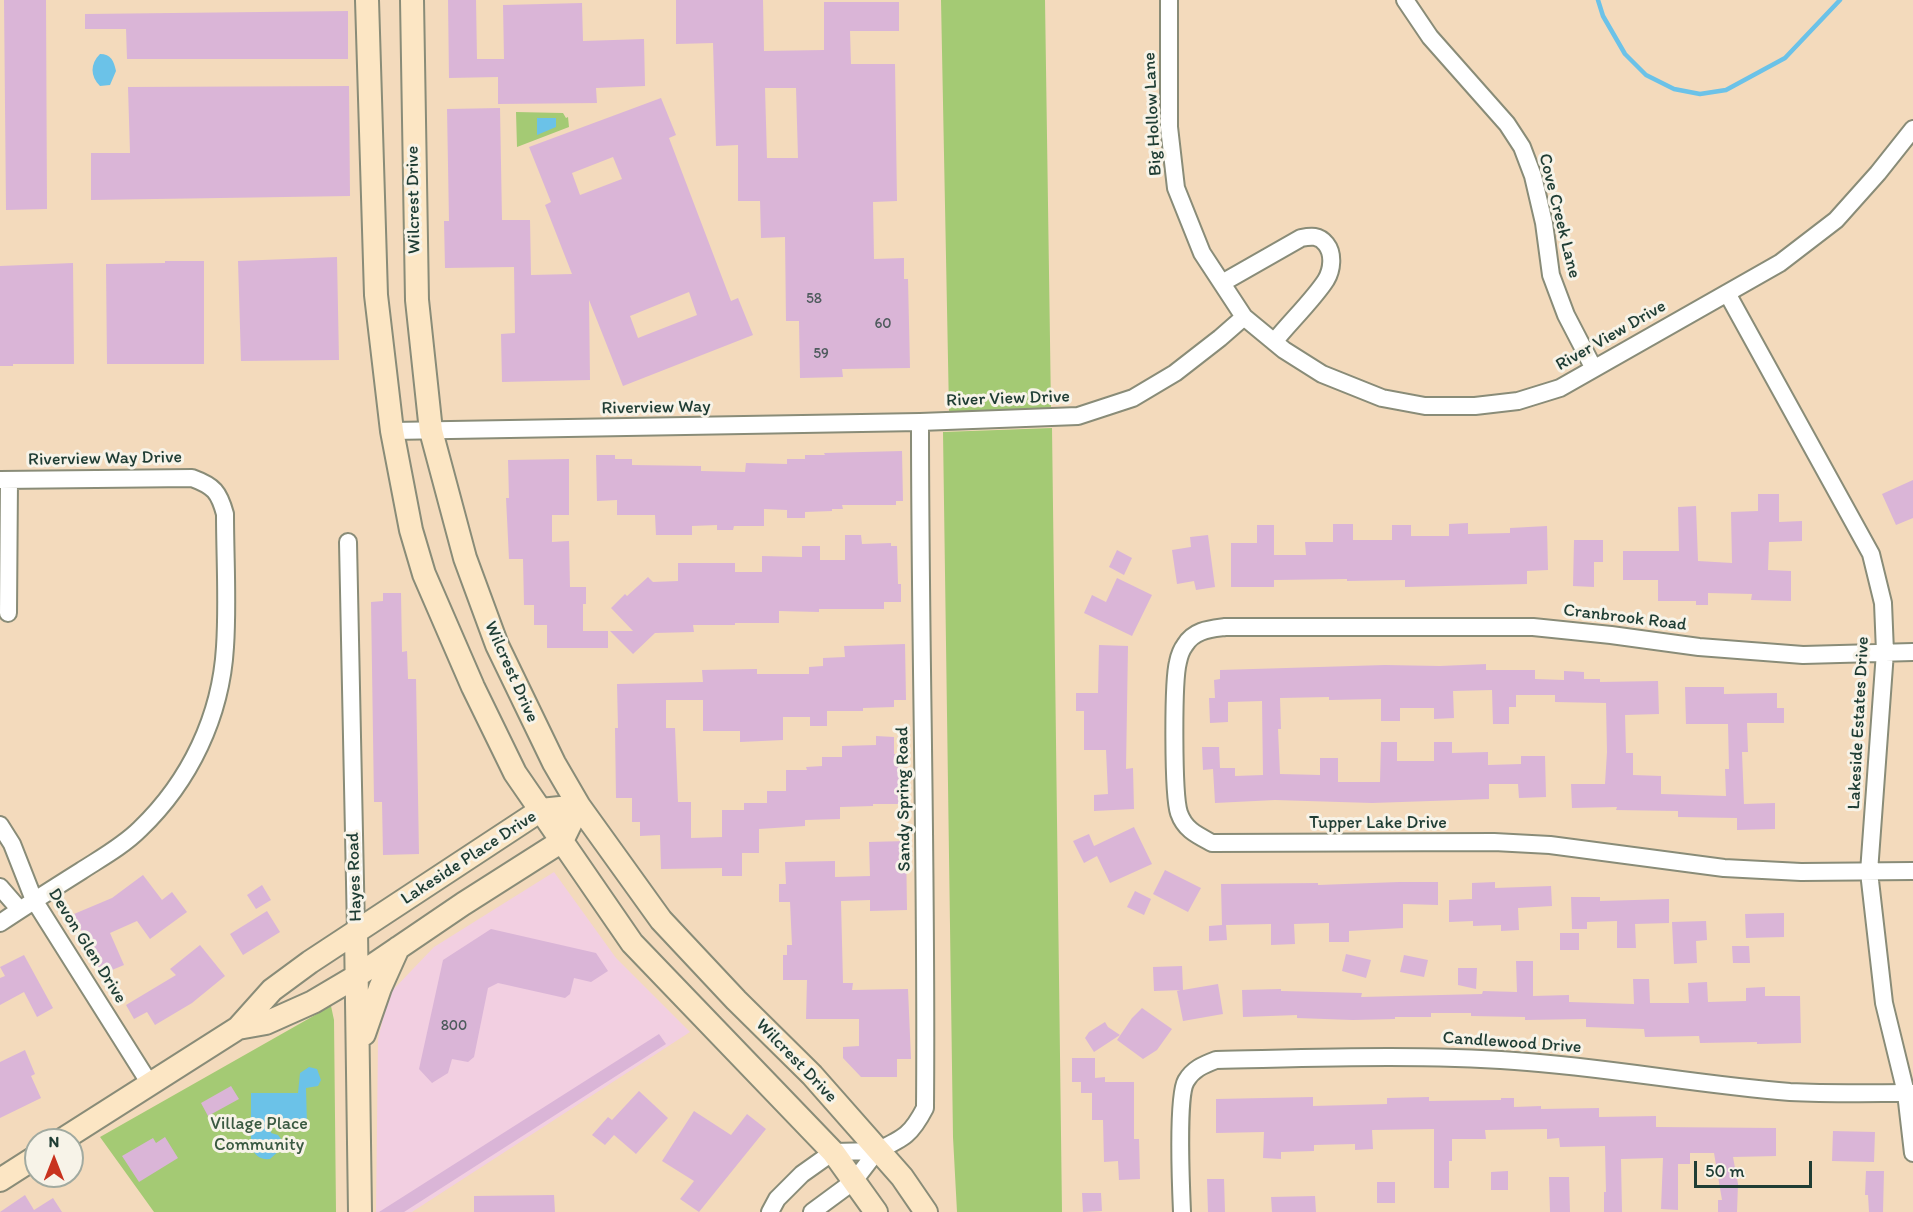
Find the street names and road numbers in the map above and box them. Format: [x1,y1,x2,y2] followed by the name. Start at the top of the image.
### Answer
[1139,52,1167,176] street label: Big Hollow Lane
[402,146,426,254] street label: Wilcrest Drive
[1533,151,1585,281] street label: Cove Creek Lane
[1552,296,1670,376] street label: River View Drive
[946,386,1070,412] street label: River View Drive
[601,396,711,420] street label: Riverview Way
[28,447,182,471] street label: Riverview Way Drive
[1562,600,1688,636] street label: Cranbrook Road
[479,618,543,726] street label: Wilcrest Drive
[1844,636,1874,810] street label: Lakeside Estates Drive
[892,726,916,872] street label: Sandy Spring Road
[397,806,541,910] street label: Lakeside Place Drive
[1309,812,1447,834] street label: Tupper Lake Drive
[343,832,367,922] street label: Hayes Road
[43,884,131,1008] street label: Devon Glen Drive
[751,1015,841,1107] street label: Wilcrest Drive
[1442,1027,1582,1059] street label: Candlewood Drive

